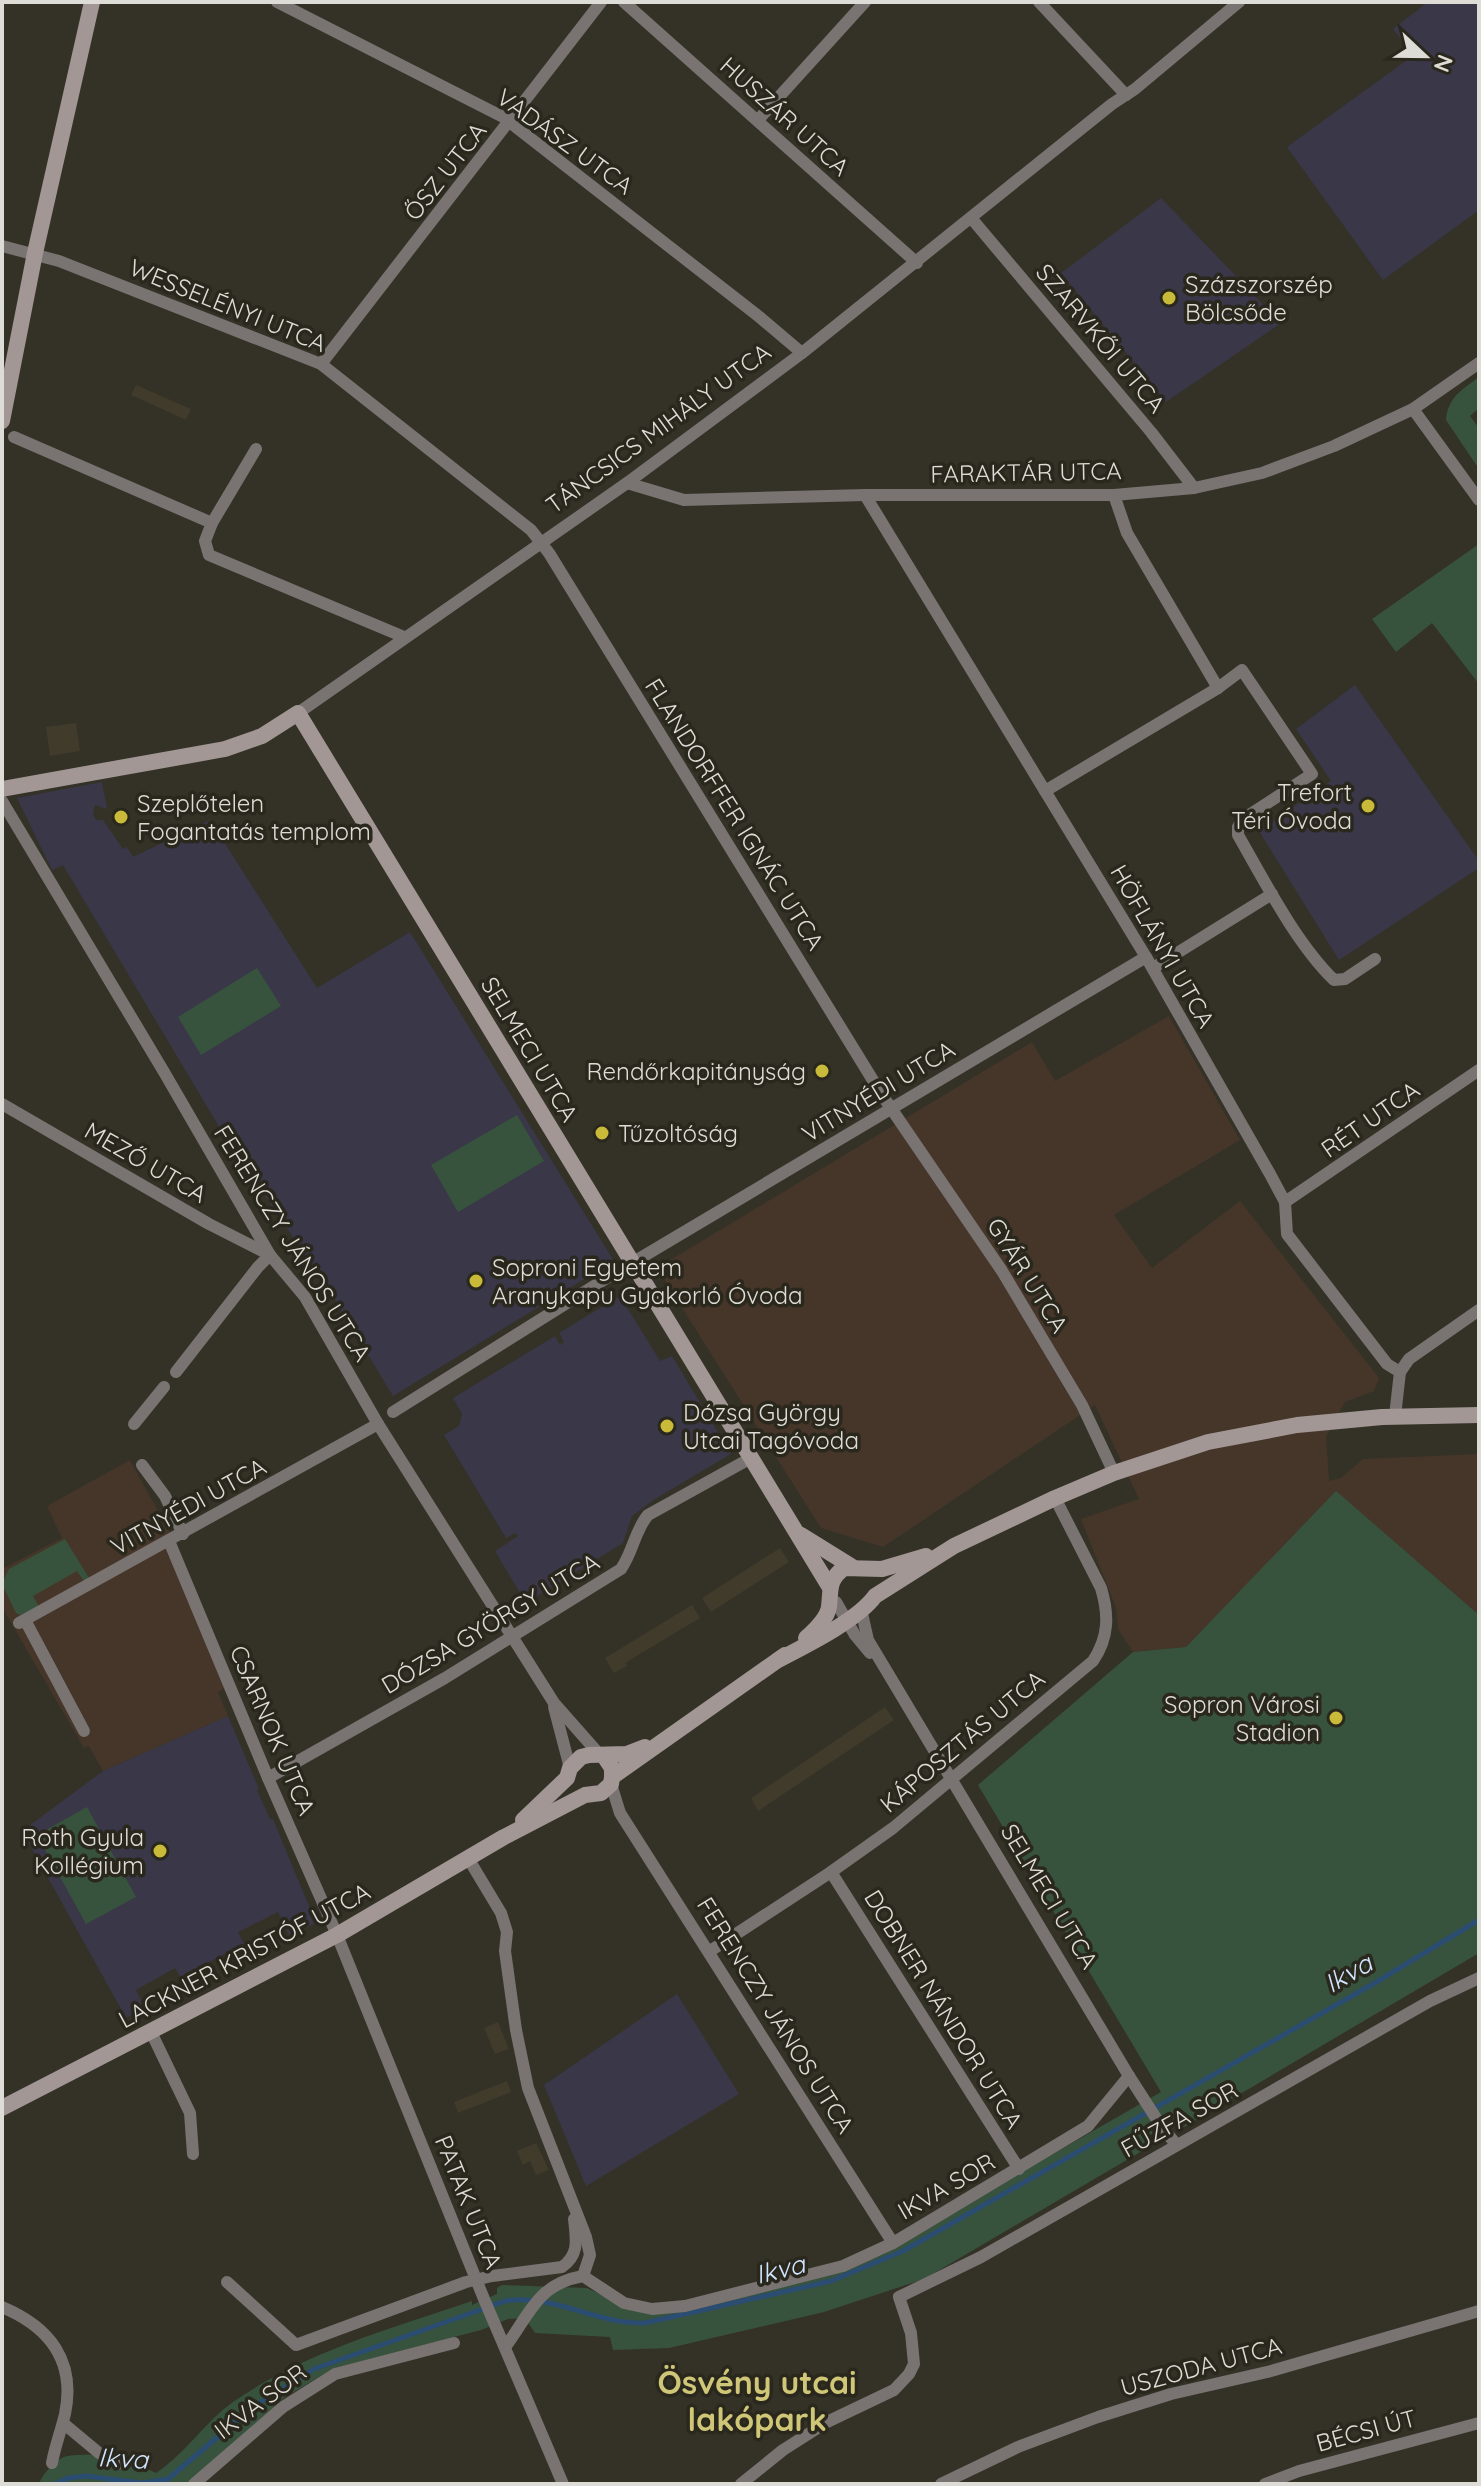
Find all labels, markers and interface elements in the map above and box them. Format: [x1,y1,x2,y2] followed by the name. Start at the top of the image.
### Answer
[1385,16,1465,96] north arrow
[714,50,856,182] street label: HUSZÁR UTCA
[1428,51,1460,76] text: N
[491,81,639,201] street label: VADÁSZ UTCA
[397,116,493,226] street label: ŐSZ UTCA
[125,252,331,358] street label: WESSELÉNYI UTCA
[1030,257,1172,419] street label: SZARVKŐI UTCA
[1185,269,1333,327] place label: Százszorszép Bölcsőde
[1160,289,1178,307] marker: Százszorszép Bölcsőde
[540,336,776,520] street label: TÁNCSICS MIHÁLY UTCA
[930,455,1122,489] street label: FARAKTÁR UTCA
[639,673,831,955] street label: FLANDORFFER IGNÁC UTCA
[1231,777,1352,835] place label: Trefort Téri Óvoda
[137,788,371,846] place label: Szeplőtelen Fogantatás templom
[1359,797,1377,815] marker: Trefort Téri Óvoda
[112,808,130,826] marker: Szeplőtelen Fogantatás templom
[1104,859,1222,1033] street label: HÖFLÁNYI UTCA
[475,971,585,1127] street label: SELMECI UTCA
[796,1034,960,1148] street label: VITNYÉDI UTCA
[587,1056,806,1086] place label: Rendőrkapitányság
[813,1062,831,1080] marker: Rendőrkapitányság
[1315,1074,1425,1164] street label: RÉT UTCA
[80,1115,212,1209] street label: MEZŐ UTCA
[618,1118,738,1148] place label: Tűzoltóság
[208,1119,378,1367] street label: FERENCZY JÁNOS UTCA
[593,1124,611,1142] marker: Tűzoltóság
[981,1212,1075,1338] street label: GYÁR UTCA
[492,1252,802,1310] place label: Soproni Egyetem Aranykapu Gyakorló Óvoda
[467,1272,485,1290] marker: Soproni Egyetem Aranykapu Gyakorló Óvoda
[683,1397,859,1455] place label: Dózsa György Utcai Tagóvoda
[658,1417,676,1435] marker: Dózsa György Utcai Tagóvoda
[105,1451,271,1561] street label: VITNYÉDI UTCA
[376,1546,604,1700] street label: DÓZSA GYÖRGY UTCA
[224,1641,322,1819] street label: CSARNOK UTCA
[874,1663,1050,1819] street label: KÁPOSZTÁS UTCA
[1164,1689,1320,1747] place label: Sopron Városi Stadion
[1327,1709,1345,1727] marker: Sopron Városi Stadion
[995,1818,1105,1974] street label: SELMECI UTCA
[21,1822,144,1880] place label: Roth Gyula Kollégium
[151,1842,169,1860] marker: Roth Gyula Kollégium
[113,1876,375,2034] street label: LACKNER KRISTÓF UTCA
[858,1884,1030,2134] street label: DOBNER NÁNDOR UTCA
[691,1891,861,2139] street label: FERENCZY JÁNOS UTCA
[1318,1946,1379,2000] water label: Ikva
[1115,2075,1243,2163] street label: FŰZFA SOR
[429,2131,509,2273] street label: PATAK UTCA
[892,2146,1000,2226] street label: IKVA SOR
[752,2247,809,2291] water label: Ikva
[1117,2330,1285,2402] street label: USZODA UTCA
[208,2357,312,2445] street label: IKVA SOR
[657,2362,857,2439] district label: Ösvény utcai lakópark
[1313,2402,1419,2458] street label: BÉCSI ÚT
[97,2440,150,2476] water label: Ikva

